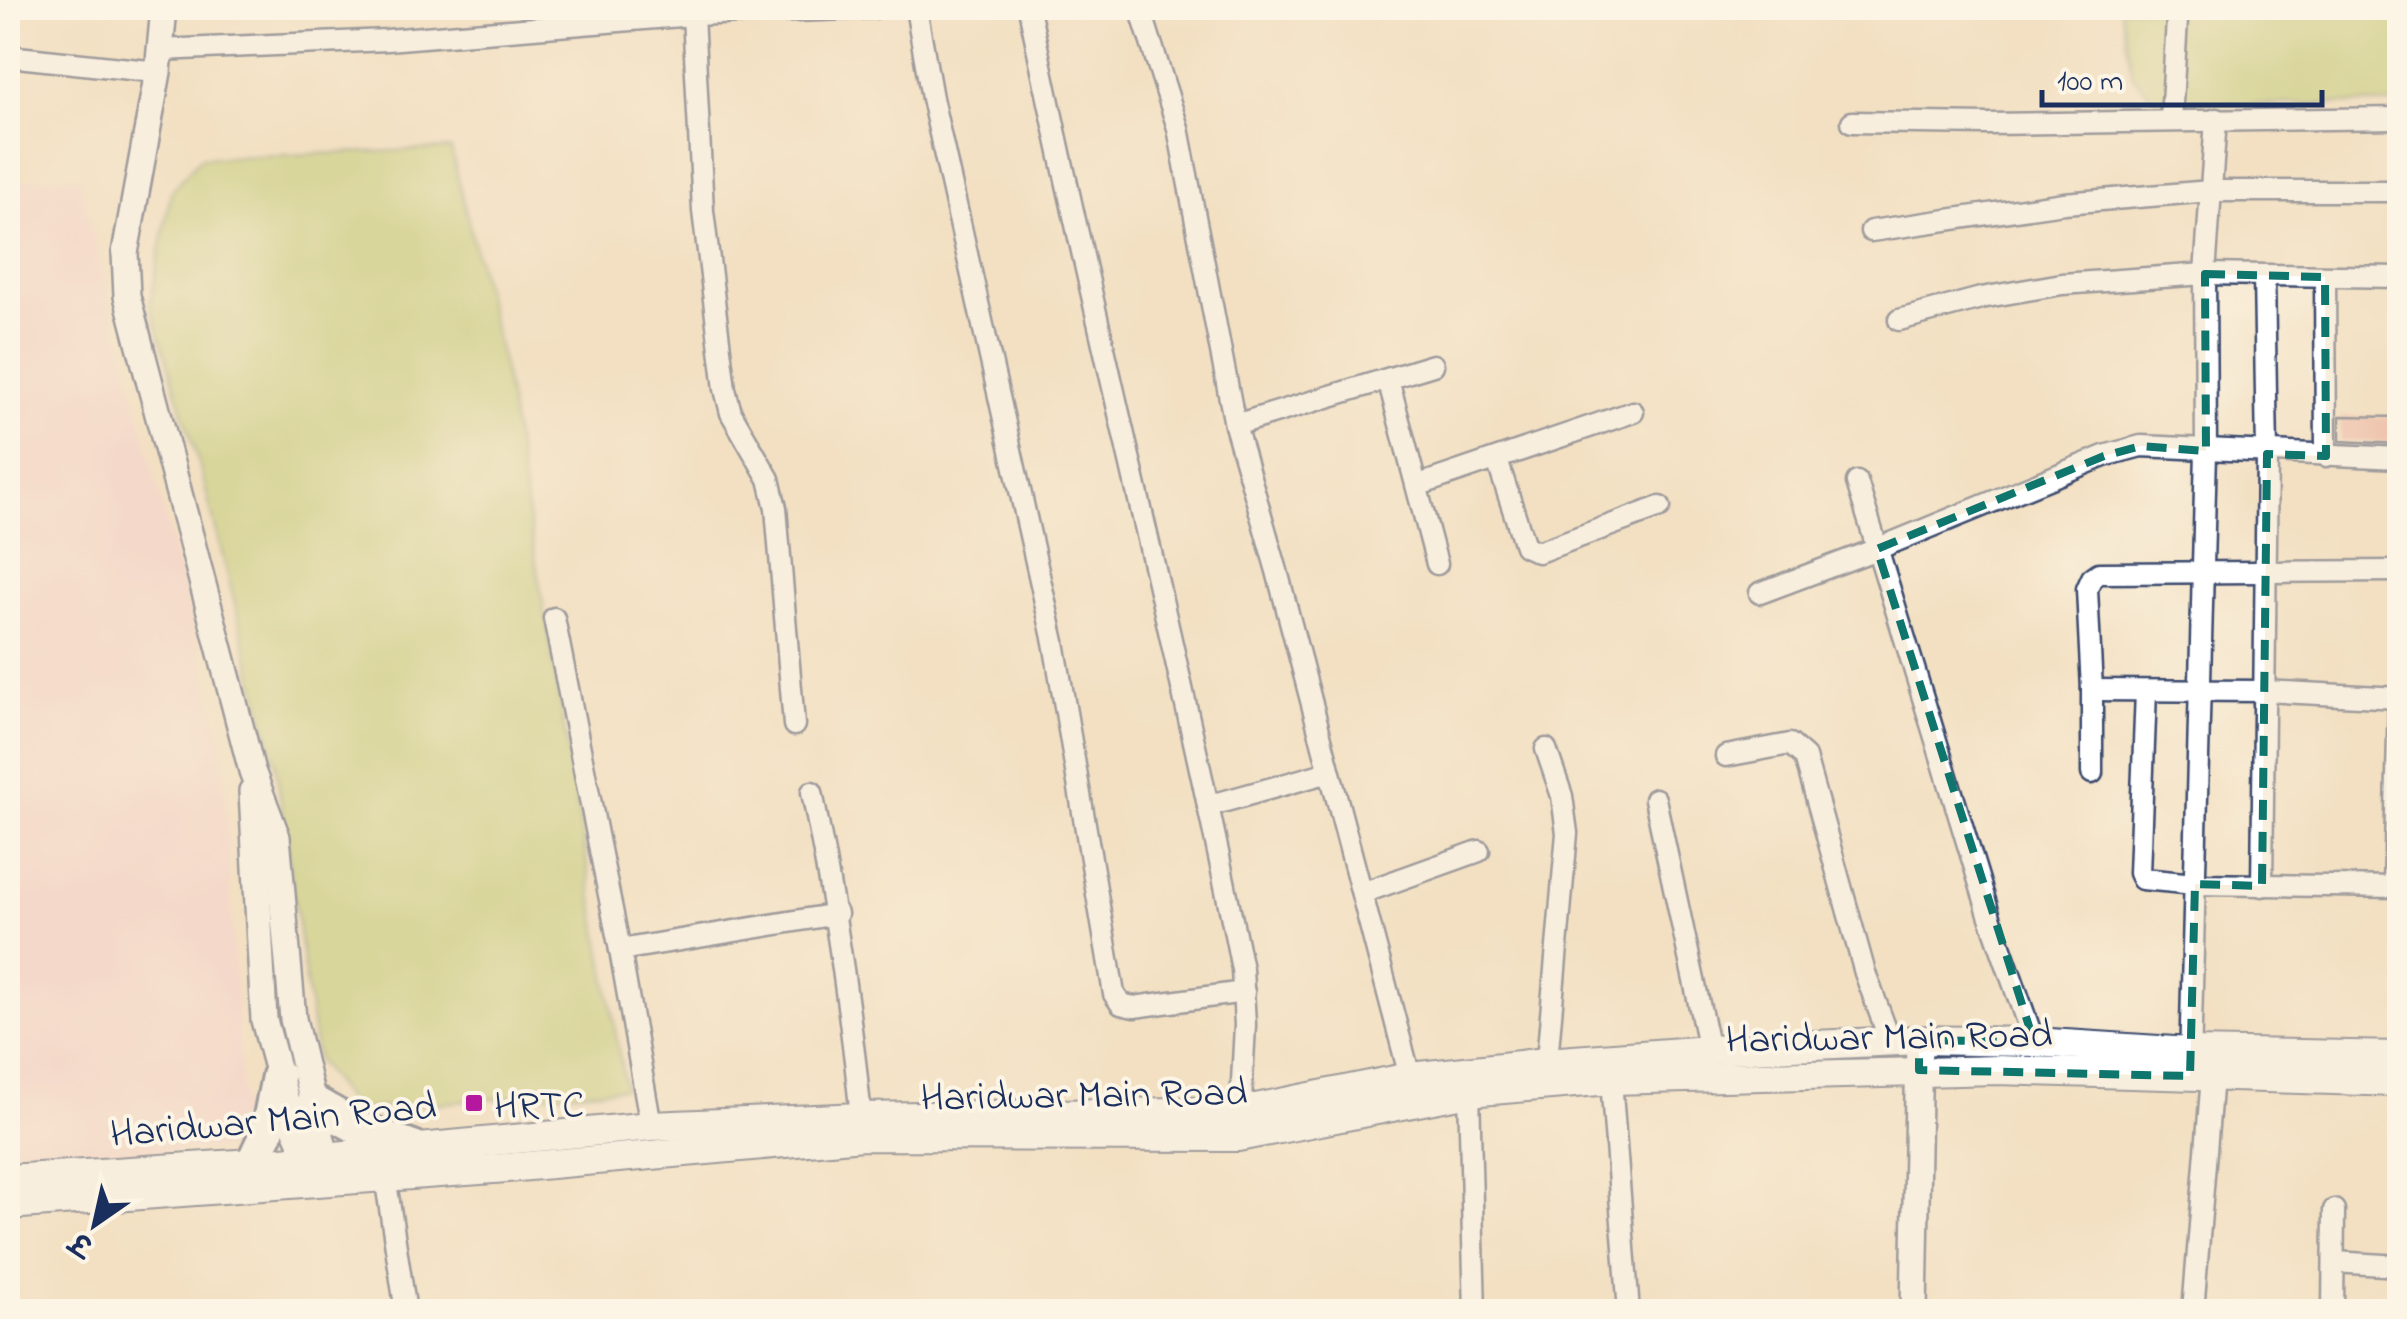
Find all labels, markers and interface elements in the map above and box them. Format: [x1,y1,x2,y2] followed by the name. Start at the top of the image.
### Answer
[2042,45,2322,107] scale bar
[2057,61,2123,105] text: 100 m
[1725,1007,2053,1072] street label: Haridwar Main Road
[920,1065,1248,1130] street label: Haridwar Main Road
[494,1078,584,1137] place label: HRTC
[108,1079,439,1166] street label: Haridwar Main Road
[463,1092,485,1114] marker: HRTC
[45,1174,145,1274] north arrow
[62,1218,105,1266] text: उ

